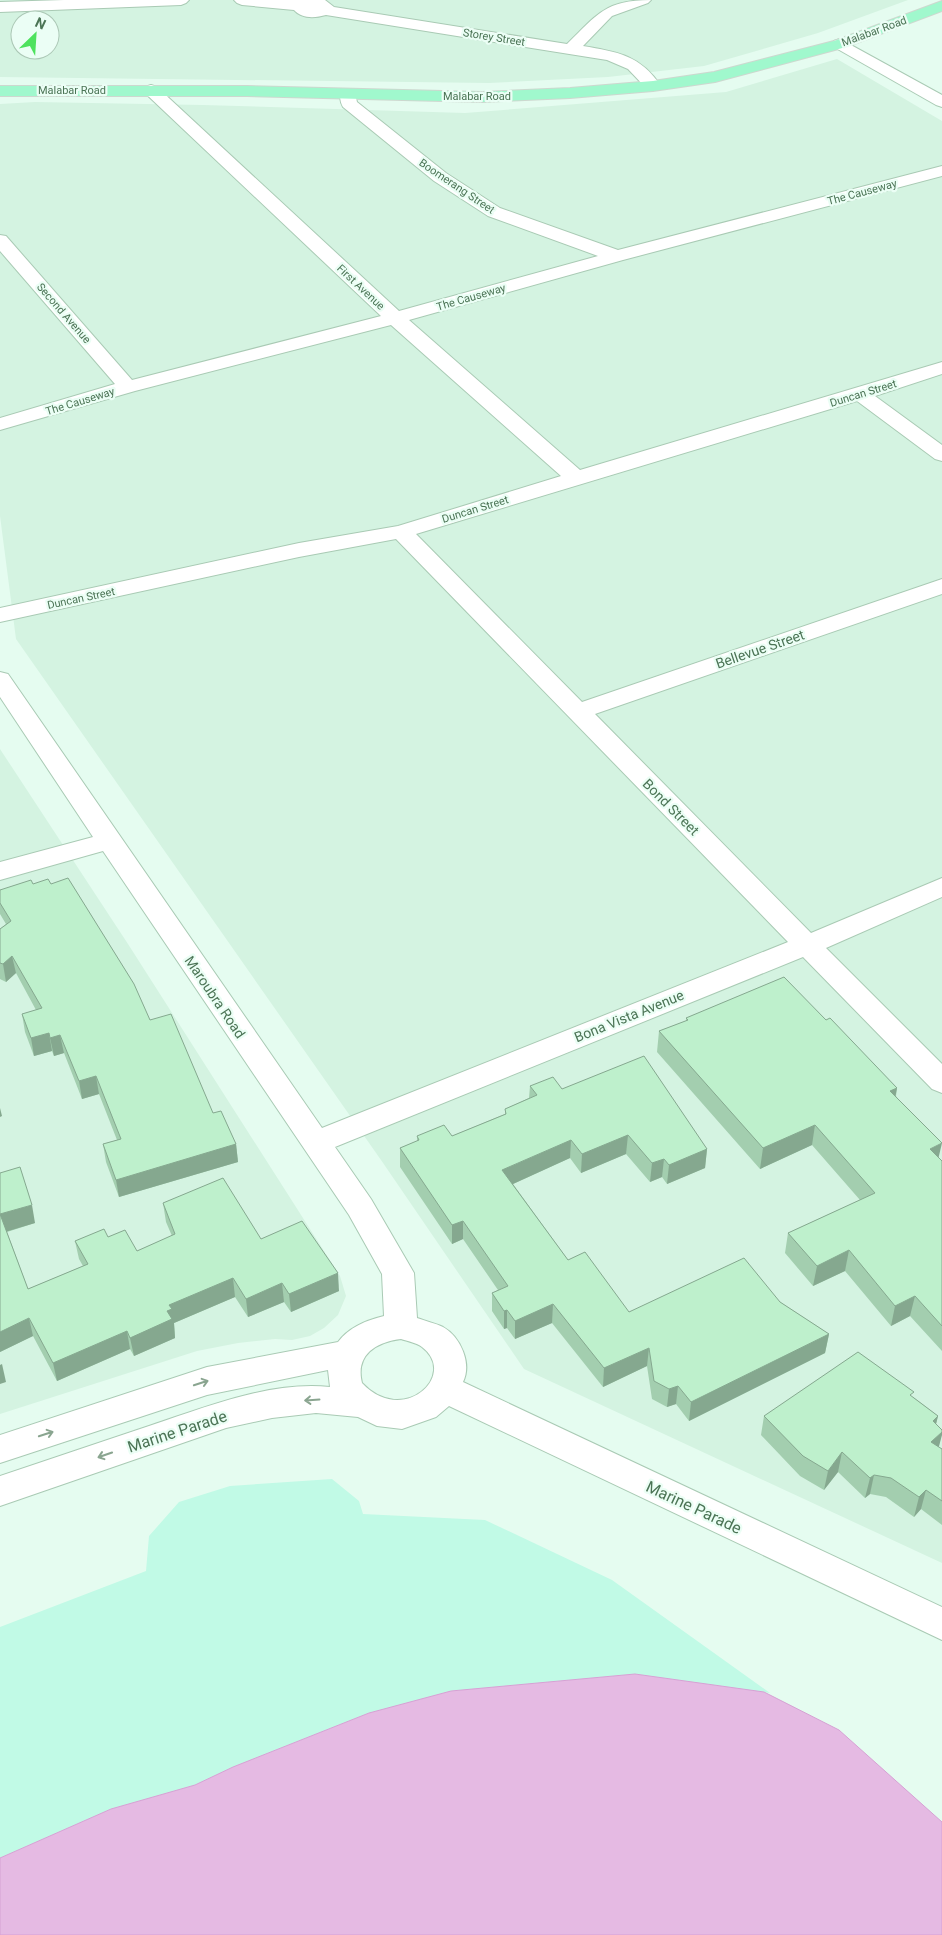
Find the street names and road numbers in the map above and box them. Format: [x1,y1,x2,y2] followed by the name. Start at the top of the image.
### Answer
[840,14,908,49] street label: Malabar Road
[462,26,526,49] street label: Storey Street
[38,84,106,97] street label: Malabar Road
[443,90,511,103] street label: Malabar Road
[416,156,497,217] street label: Boomerang Street
[826,177,899,208] street label: The Causeway
[334,262,387,313] street label: First Avenue
[34,281,93,346] street label: Second Avenue
[435,281,508,314] street label: The Causeway
[828,377,898,410] street label: Duncan Street
[44,385,117,418] street label: The Causeway
[440,493,510,526] street label: Duncan Street
[46,585,117,612] street label: Duncan Street
[714,626,807,672] street label: Bellevue Street
[640,776,703,839] street label: Bond Street
[182,953,248,1041] street label: Maroubra Road
[572,987,686,1045] street label: Bona Vista Avenue
[125,1406,229,1456] street label: Marine Parade
[643,1477,745,1538] street label: Marine Parade

